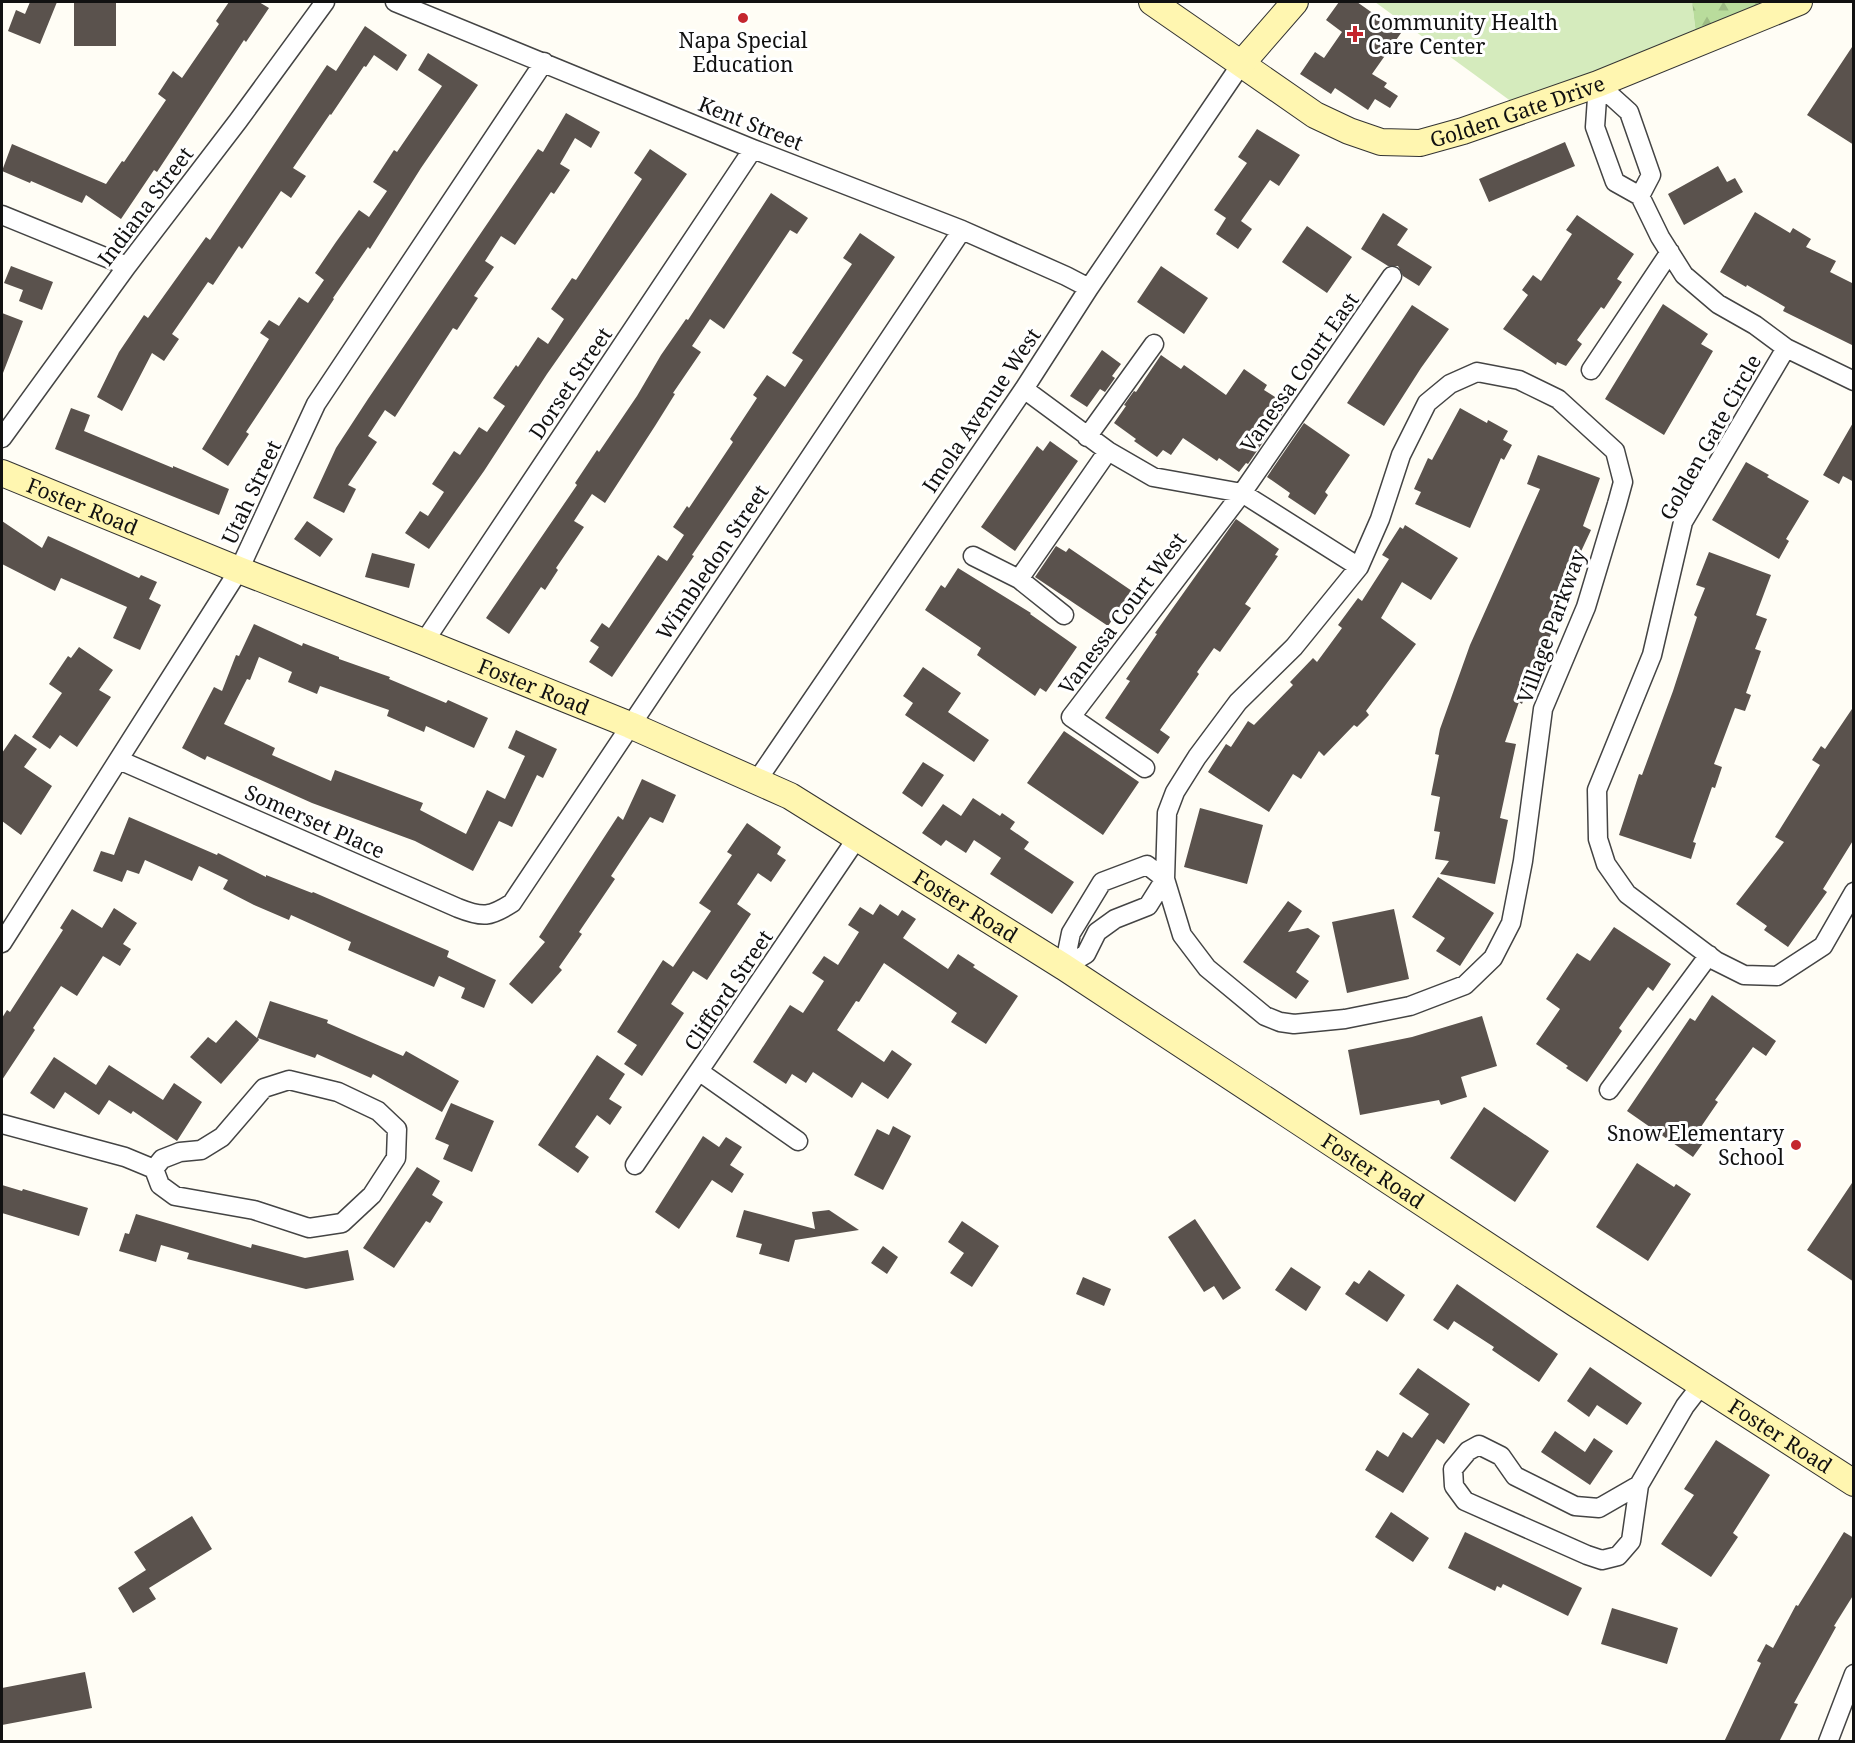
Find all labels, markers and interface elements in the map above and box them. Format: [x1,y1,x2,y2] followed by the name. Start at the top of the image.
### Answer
[1368,8,1558,60] place label: Community Health Care Center
[736,11,750,25] marker: Napa Special Education
[1346,25,1364,43] marker: Community Health Care Center
[679,26,808,78] place label: Napa Special Education
[1427,69,1609,154] street label: Golden Gate Drive
[695,89,807,157] street label: Kent Street
[91,141,199,271] street label: Indiana Street
[1233,287,1365,457] street label: Vanessa Court East
[522,322,618,444] street label: Dorset Street
[915,322,1047,498] street label: Imola Avenue West
[1653,349,1767,525] street label: Golden Gate Circle
[215,435,287,549] street label: Utah Street
[23,471,142,541] street label: Foster Road
[650,479,774,645] street label: Wimbledon Street
[1052,526,1192,700] street label: Vanessa Court West
[1510,545,1592,707] street label: Village Parkway
[474,651,594,721] street label: Foster Road
[240,778,390,864] street label: Somerset Place
[908,863,1023,949] street label: Foster Road
[677,924,779,1056] street label: Clifford Street
[1607,1119,1784,1171] place label: Snow Elementary School
[1316,1126,1430,1215] street label: Foster Road
[1789,1138,1803,1152] marker: Snow Elementary School
[1723,1392,1838,1479] street label: Foster Road

